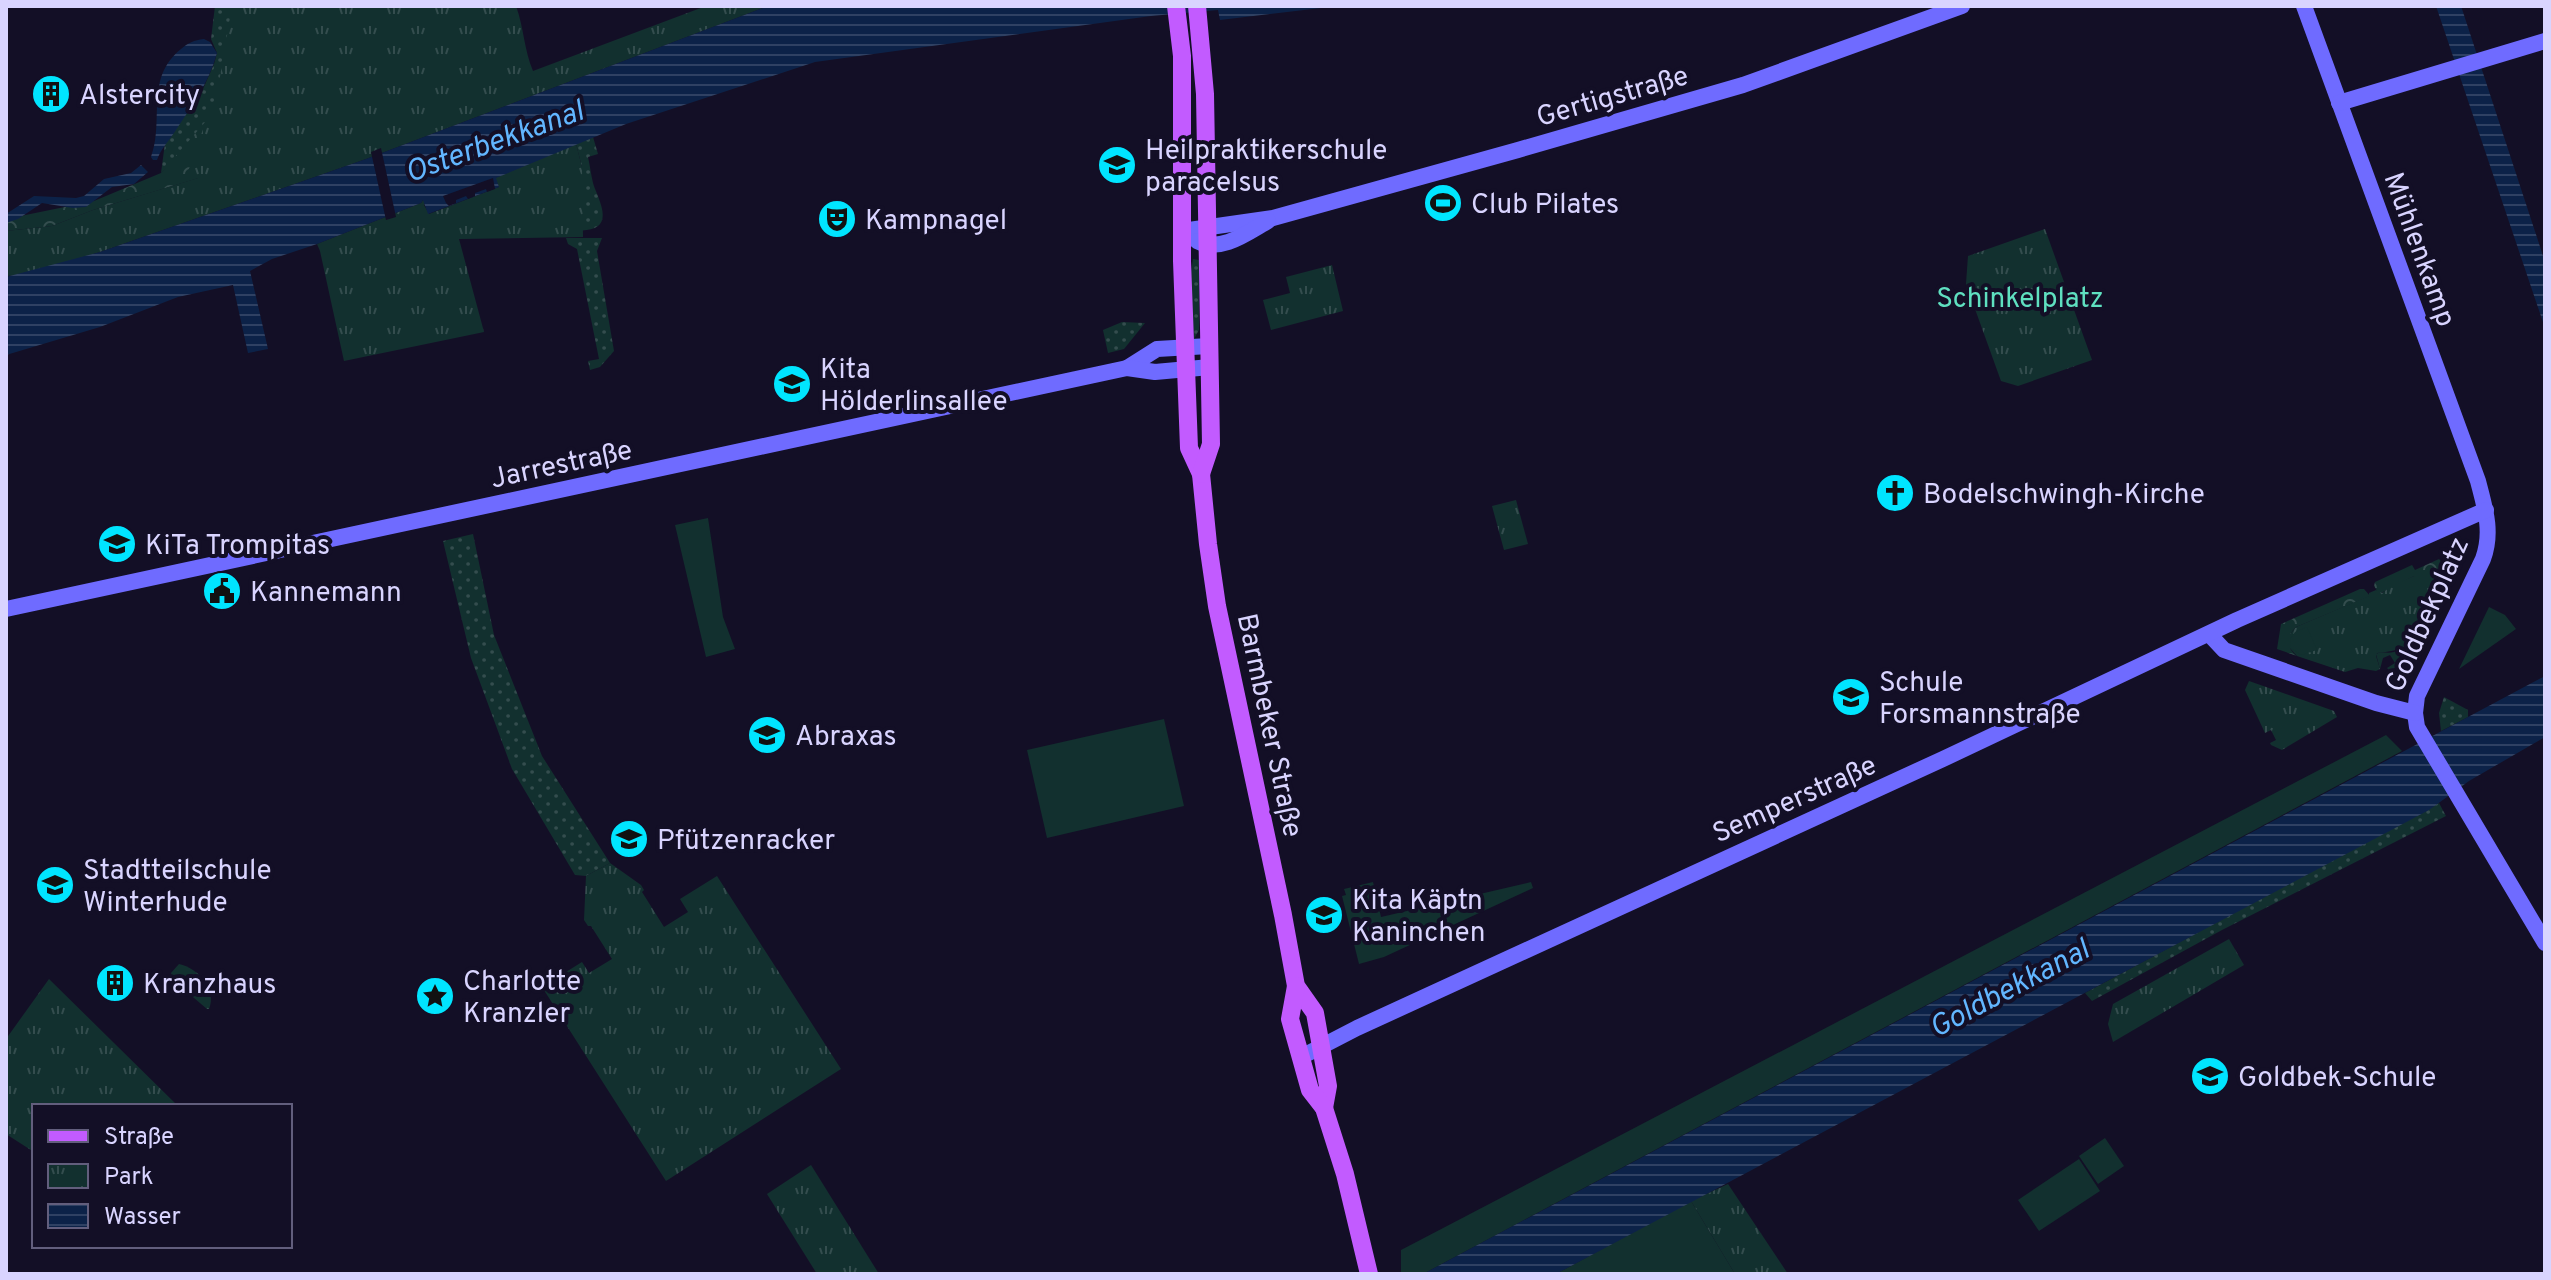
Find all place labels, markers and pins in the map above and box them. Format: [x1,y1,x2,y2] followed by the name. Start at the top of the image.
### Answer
[30,73,72,115] building icon: Alstercity
[79,79,200,115] place label: Alstercity
[1145,134,1387,202] place label: Heilpraktikerschule paracelsus
[1096,144,1138,186] school or university icon: Heilpraktikerschule paracelsus
[1422,182,1464,224] sports icon: Club Pilates
[1471,188,1619,224] place label: Club Pilates
[816,198,858,240] theatre icon: Kampnagel
[865,204,1007,240] place label: Kampnagel
[820,353,1008,421] place label: Kita Hölderlinsallee
[771,363,813,405] school or university icon: Kita Hölderlinsallee
[1874,472,1916,514] church icon: Bodelschwingh-Kirche
[1923,478,2205,514] place label: Bodelschwingh-Kirche
[96,523,138,565] school or university icon: KiTa Trompitas
[145,529,330,565] place label: KiTa Trompitas
[201,570,243,612] public building icon: Kannemann
[250,576,402,612] place label: Kannemann
[1879,666,2080,734] place label: Schule Forsmannstraße
[1830,676,1872,718] school or university icon: Schule Forsmannstraße
[746,714,788,756] school or university icon: Abraxas
[795,720,897,756] place label: Abraxas
[608,818,650,860] school or university icon: Pfützenracker
[657,824,835,860] place label: Pfützenracker
[83,854,271,922] place label: Stadtteilschule Winterhude
[34,864,76,906] school or university icon: Stadtteilschule Winterhude
[1352,884,1486,952] place label: Kita Käptn Kaninchen
[1303,894,1345,936] school or university icon: Kita Käptn Kaninchen
[94,962,136,1004] building icon: Kranzhaus
[463,965,581,1033] place label: Charlotte Kranzler
[143,968,276,1004] place label: Kranzhaus
[414,975,456,1017] place icon: Charlotte Kranzler
[2189,1055,2231,1097] school or university icon: Goldbek-Schule
[2238,1061,2436,1097] place label: Goldbek-Schule

